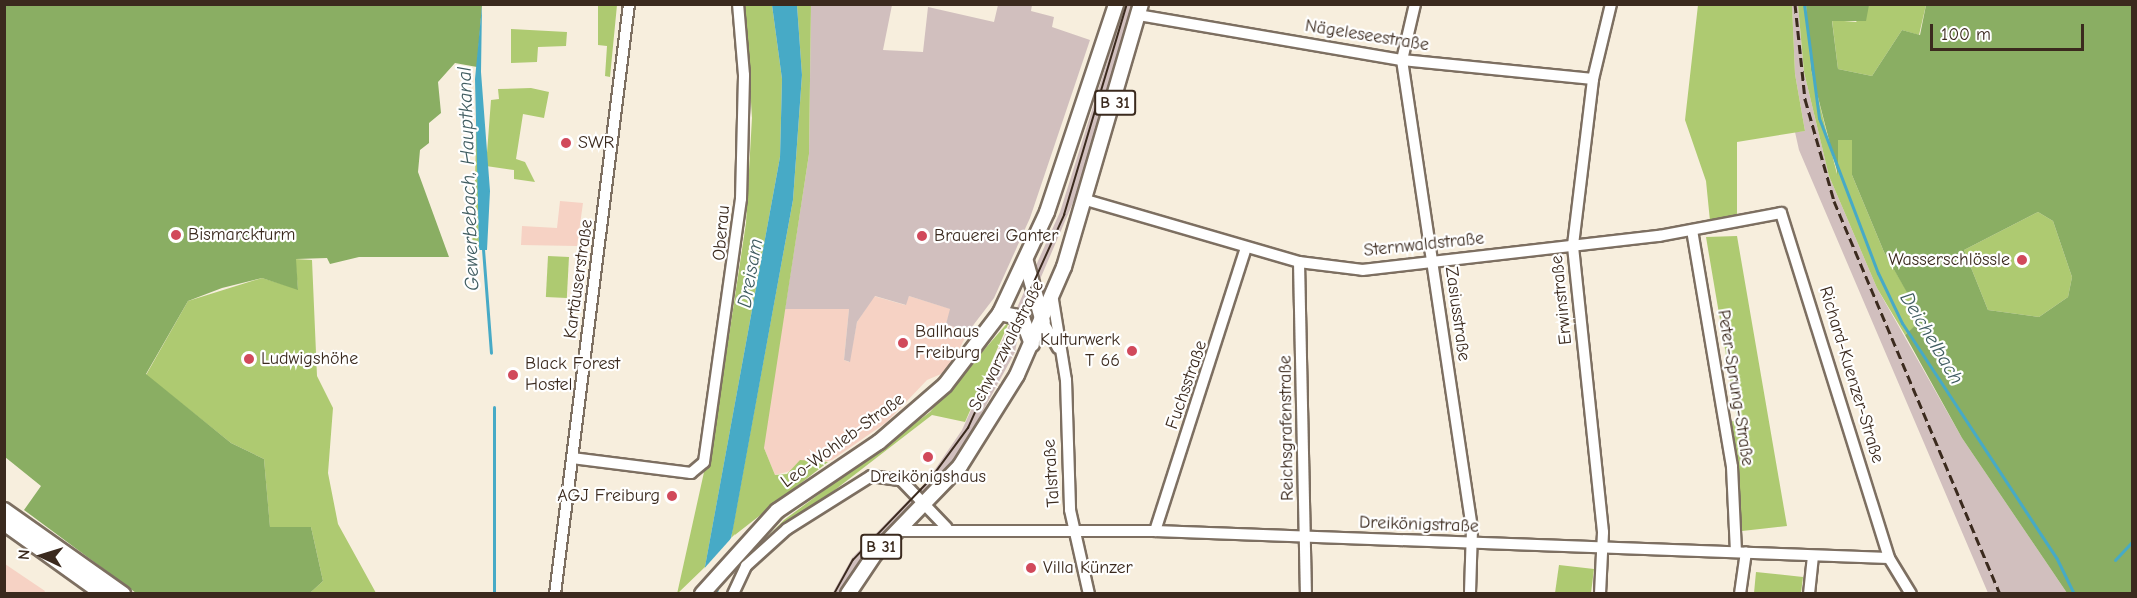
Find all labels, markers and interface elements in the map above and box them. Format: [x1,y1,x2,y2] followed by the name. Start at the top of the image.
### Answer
[1933,12,2088,50] scale bar
[1303,16,1431,56] street label: Nägeleseestraße
[1941,24,1991,45] text: 100 m
[452,67,484,291] water label: Gewerbebach, Hauptkanal
[1094,90,1136,116] road number: B 31
[578,132,614,154] place label: SWR
[559,136,573,150] marker: SWR
[709,204,735,262] street label: Oberau
[560,218,598,340] street label: Kartäuserstraße
[188,224,295,246] place label: Bismarckturm
[934,225,1058,247] place label: Brauerei Ganter
[169,228,183,242] marker: Bismarckturm
[1363,228,1485,262] street label: Sternwaldstraße
[915,229,929,243] marker: Brauerei Ganter
[732,237,768,309] water label: Dreisam
[1888,249,2010,271] place label: Wasserschlössle
[2015,253,2029,267] marker: Wasserschlössle
[1547,254,1577,346] street label: Erwinstraße
[1440,265,1474,363] street label: Zasiusstraße
[965,277,1049,415] street label: Schwarzwaldstraße
[1814,284,1888,466] street label: Richard-Kuenzer-Straße
[1895,287,1969,389] water label: Deichelbach
[1712,308,1758,468] street label: Peter-Sprung-Straße
[915,322,980,364] place label: Ballhaus Freiburg
[1040,330,1120,372] place label: Kulturwerk T 66
[896,336,910,350] marker: Ballhaus Freiburg
[1162,338,1212,432] street label: Fuchsstraße
[1125,344,1139,358] marker: Kulturwerk T 66
[261,348,358,370] place label: Ludwigshöhe
[242,352,256,366] marker: Ludwigshöhe
[525,354,620,397] place label: Black Forest Hostel
[1275,355,1299,501] street label: Reichsgrafenstraße
[506,368,520,382] marker: Black Forest Hostel
[777,389,909,493] street label: Leo-Wohleb-Straße
[1039,438,1065,508] street label: Talstraße
[921,450,935,464] marker: Dreikönigshaus
[870,466,986,488] place label: Dreikönigshaus
[557,485,660,507] place label: AGJ Freiburg
[665,489,679,503] marker: AGJ Freiburg
[1359,512,1479,538] street label: Dreikönigstraße
[12,526,72,586] north arrow
[860,534,902,560] road number: B 31
[15,549,33,561] text: N
[1043,557,1133,579] place label: Villa Künzer
[1024,561,1038,575] marker: Villa Künzer

